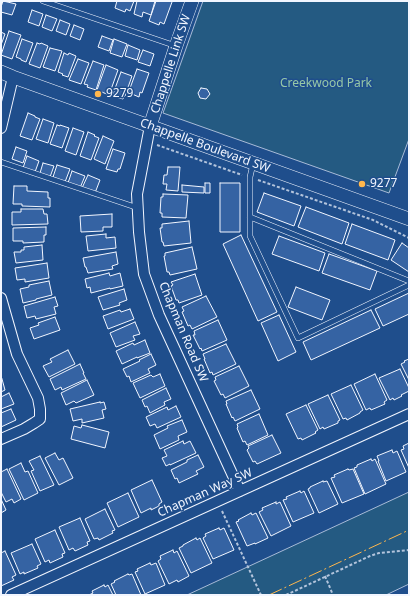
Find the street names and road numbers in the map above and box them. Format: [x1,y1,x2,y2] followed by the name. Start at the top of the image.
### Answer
[148,13,194,115] street label: Chappelle Link SW
[138,116,272,176] street label: Chappelle Boulevard SW
[155,280,211,384] street label: Chapman Road SW
[155,466,255,520] street label: Chapman Way SW

